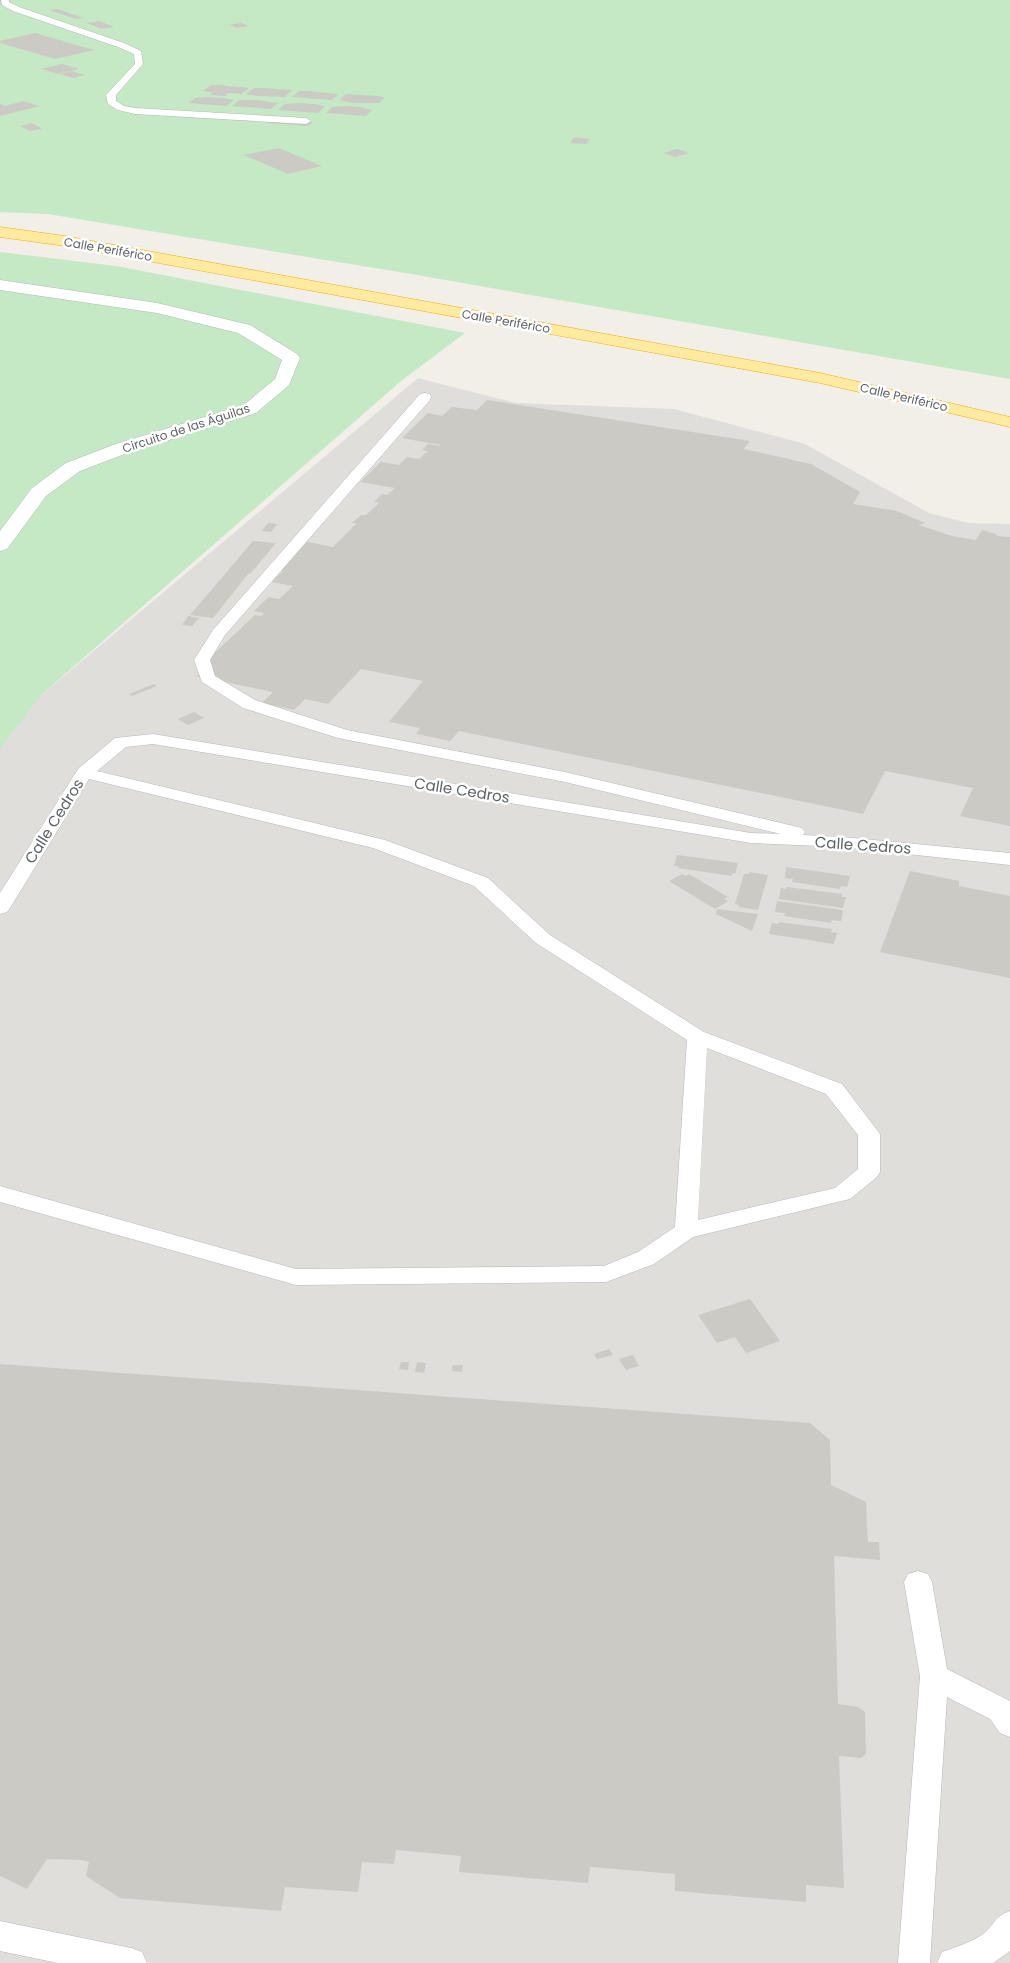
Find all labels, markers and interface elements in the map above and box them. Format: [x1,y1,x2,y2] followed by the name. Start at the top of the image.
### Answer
[62,233,154,265] street label: Calle Periférico
[460,305,552,337] street label: Calle Periférico
[858,379,950,415] street label: Calle Periférico
[120,399,252,457] street label: Circuito de las Águilas
[413,772,511,808] street label: Calle Cedros
[20,774,89,867] street label: Calle Cedros
[814,831,912,859] street label: Calle Cedros

